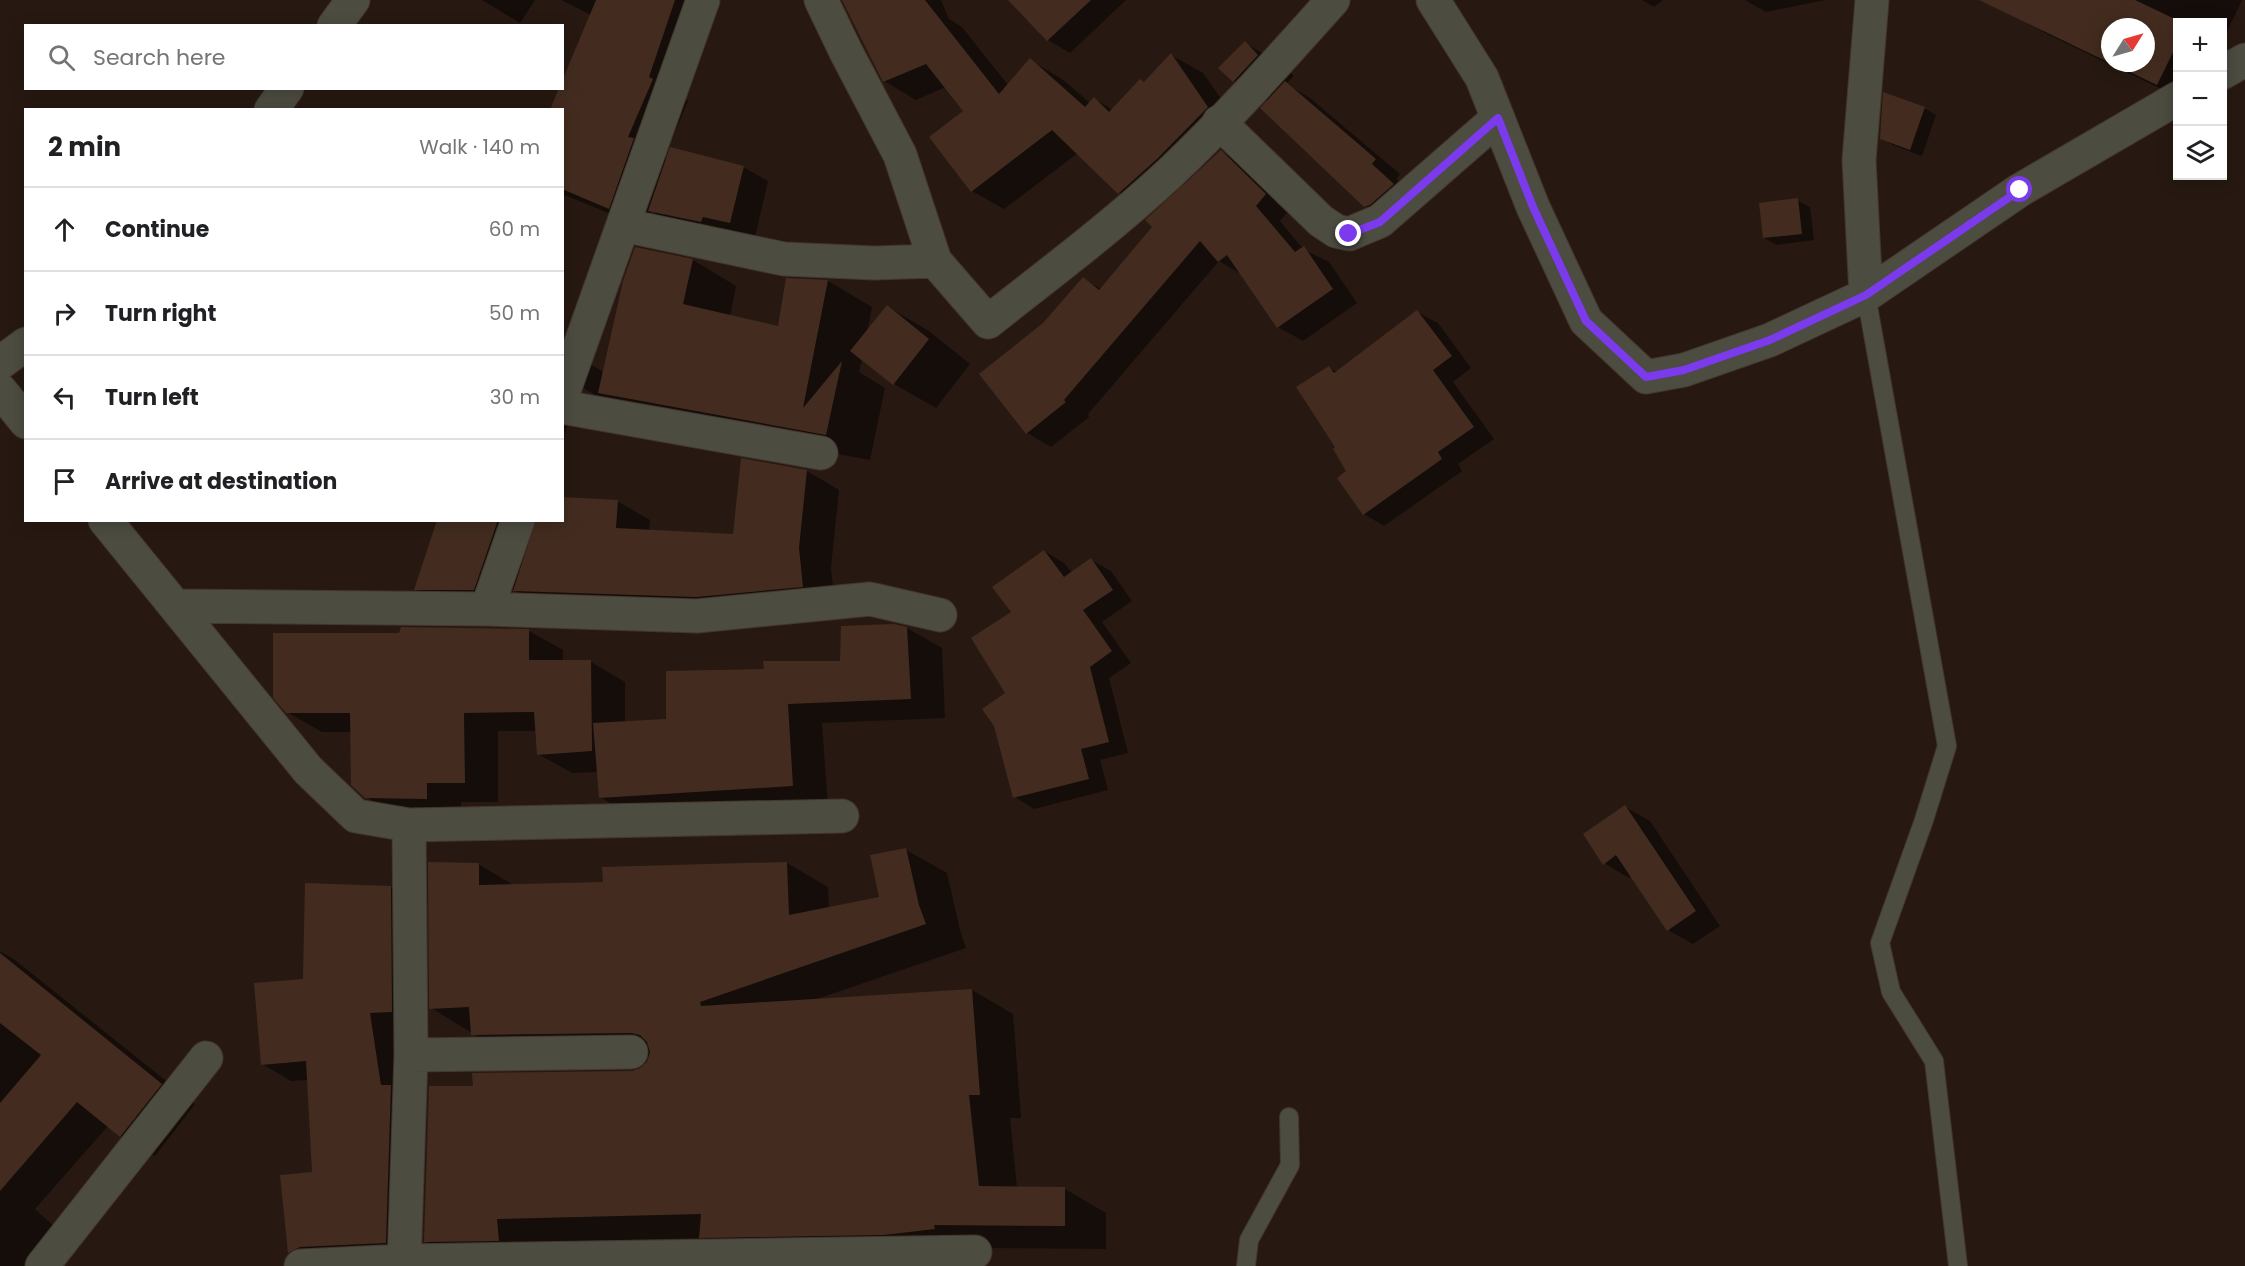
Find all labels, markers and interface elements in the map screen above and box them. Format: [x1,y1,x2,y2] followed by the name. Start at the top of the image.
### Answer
[2101,18,2155,72] north arrow
[2173,18,2227,180] map controls
[2173,18,2227,72] button: +
[24,24,564,90] search box
[45,41,78,74] icon: search
[93,42,226,73] text: Search here
[2173,72,2227,126] button: −
[2173,126,2227,180] button: layers
[48,129,121,165] text: 2 min
[419,133,540,161] text: Walk · 140 m
[2006,176,2032,202] route start
[48,213,81,246] icon: ahead
[105,214,209,245] text: Continue
[489,215,540,243] text: 60 m
[1335,220,1361,246] route end
[48,297,81,330] icon: right
[105,298,216,329] text: Turn right
[489,299,540,327] text: 50 m
[48,381,81,414] icon: left
[105,382,199,413] text: Turn left
[490,383,540,411] text: 30 m
[48,465,81,498] icon: arrive
[105,466,337,497] text: Arrive at destination

